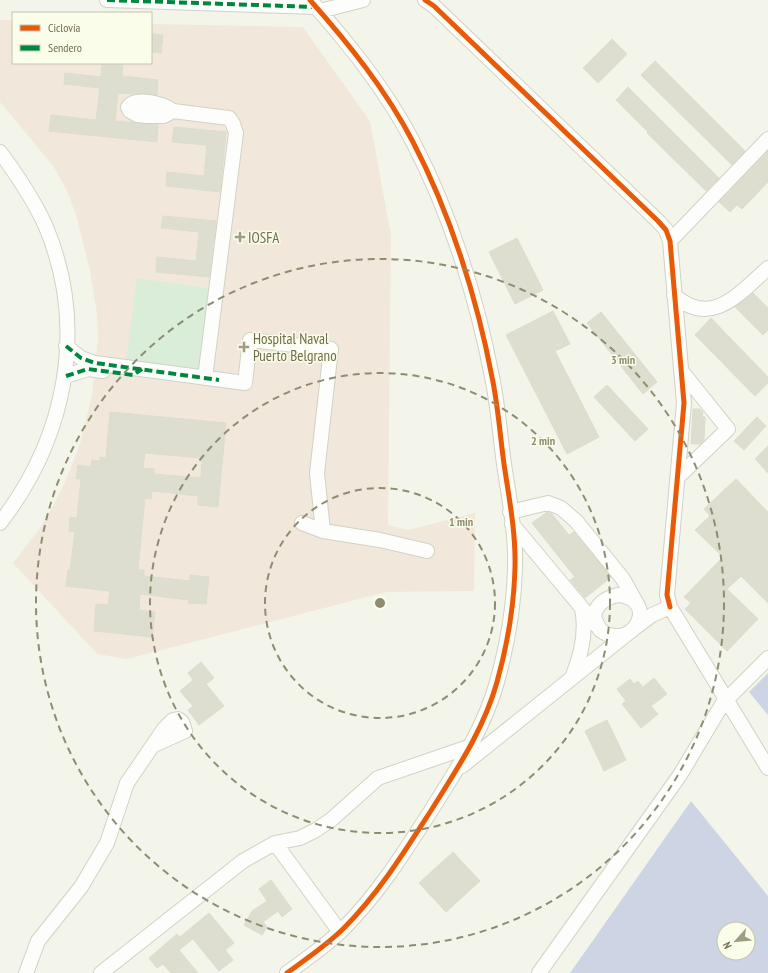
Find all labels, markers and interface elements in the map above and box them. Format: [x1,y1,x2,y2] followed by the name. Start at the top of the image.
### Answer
[12,12,152,64] legend
[48,20,80,35] text: Ciclovía
[48,40,82,55] text: Sendero
[248,228,280,247] place label: IOSFA
[235,232,245,242] marker: IOSFA
[253,329,337,365] place label: Hospital Naval Puerto Belgrano
[238,341,250,353] marker: Hospital Naval Puerto Belgrano
[611,352,635,367] text: 3 min
[531,433,555,448] text: 2 min
[449,514,473,529] text: 1 min
[373,596,387,610] centre of rings
[716,921,756,961] north arrow
[719,940,735,951] text: N

